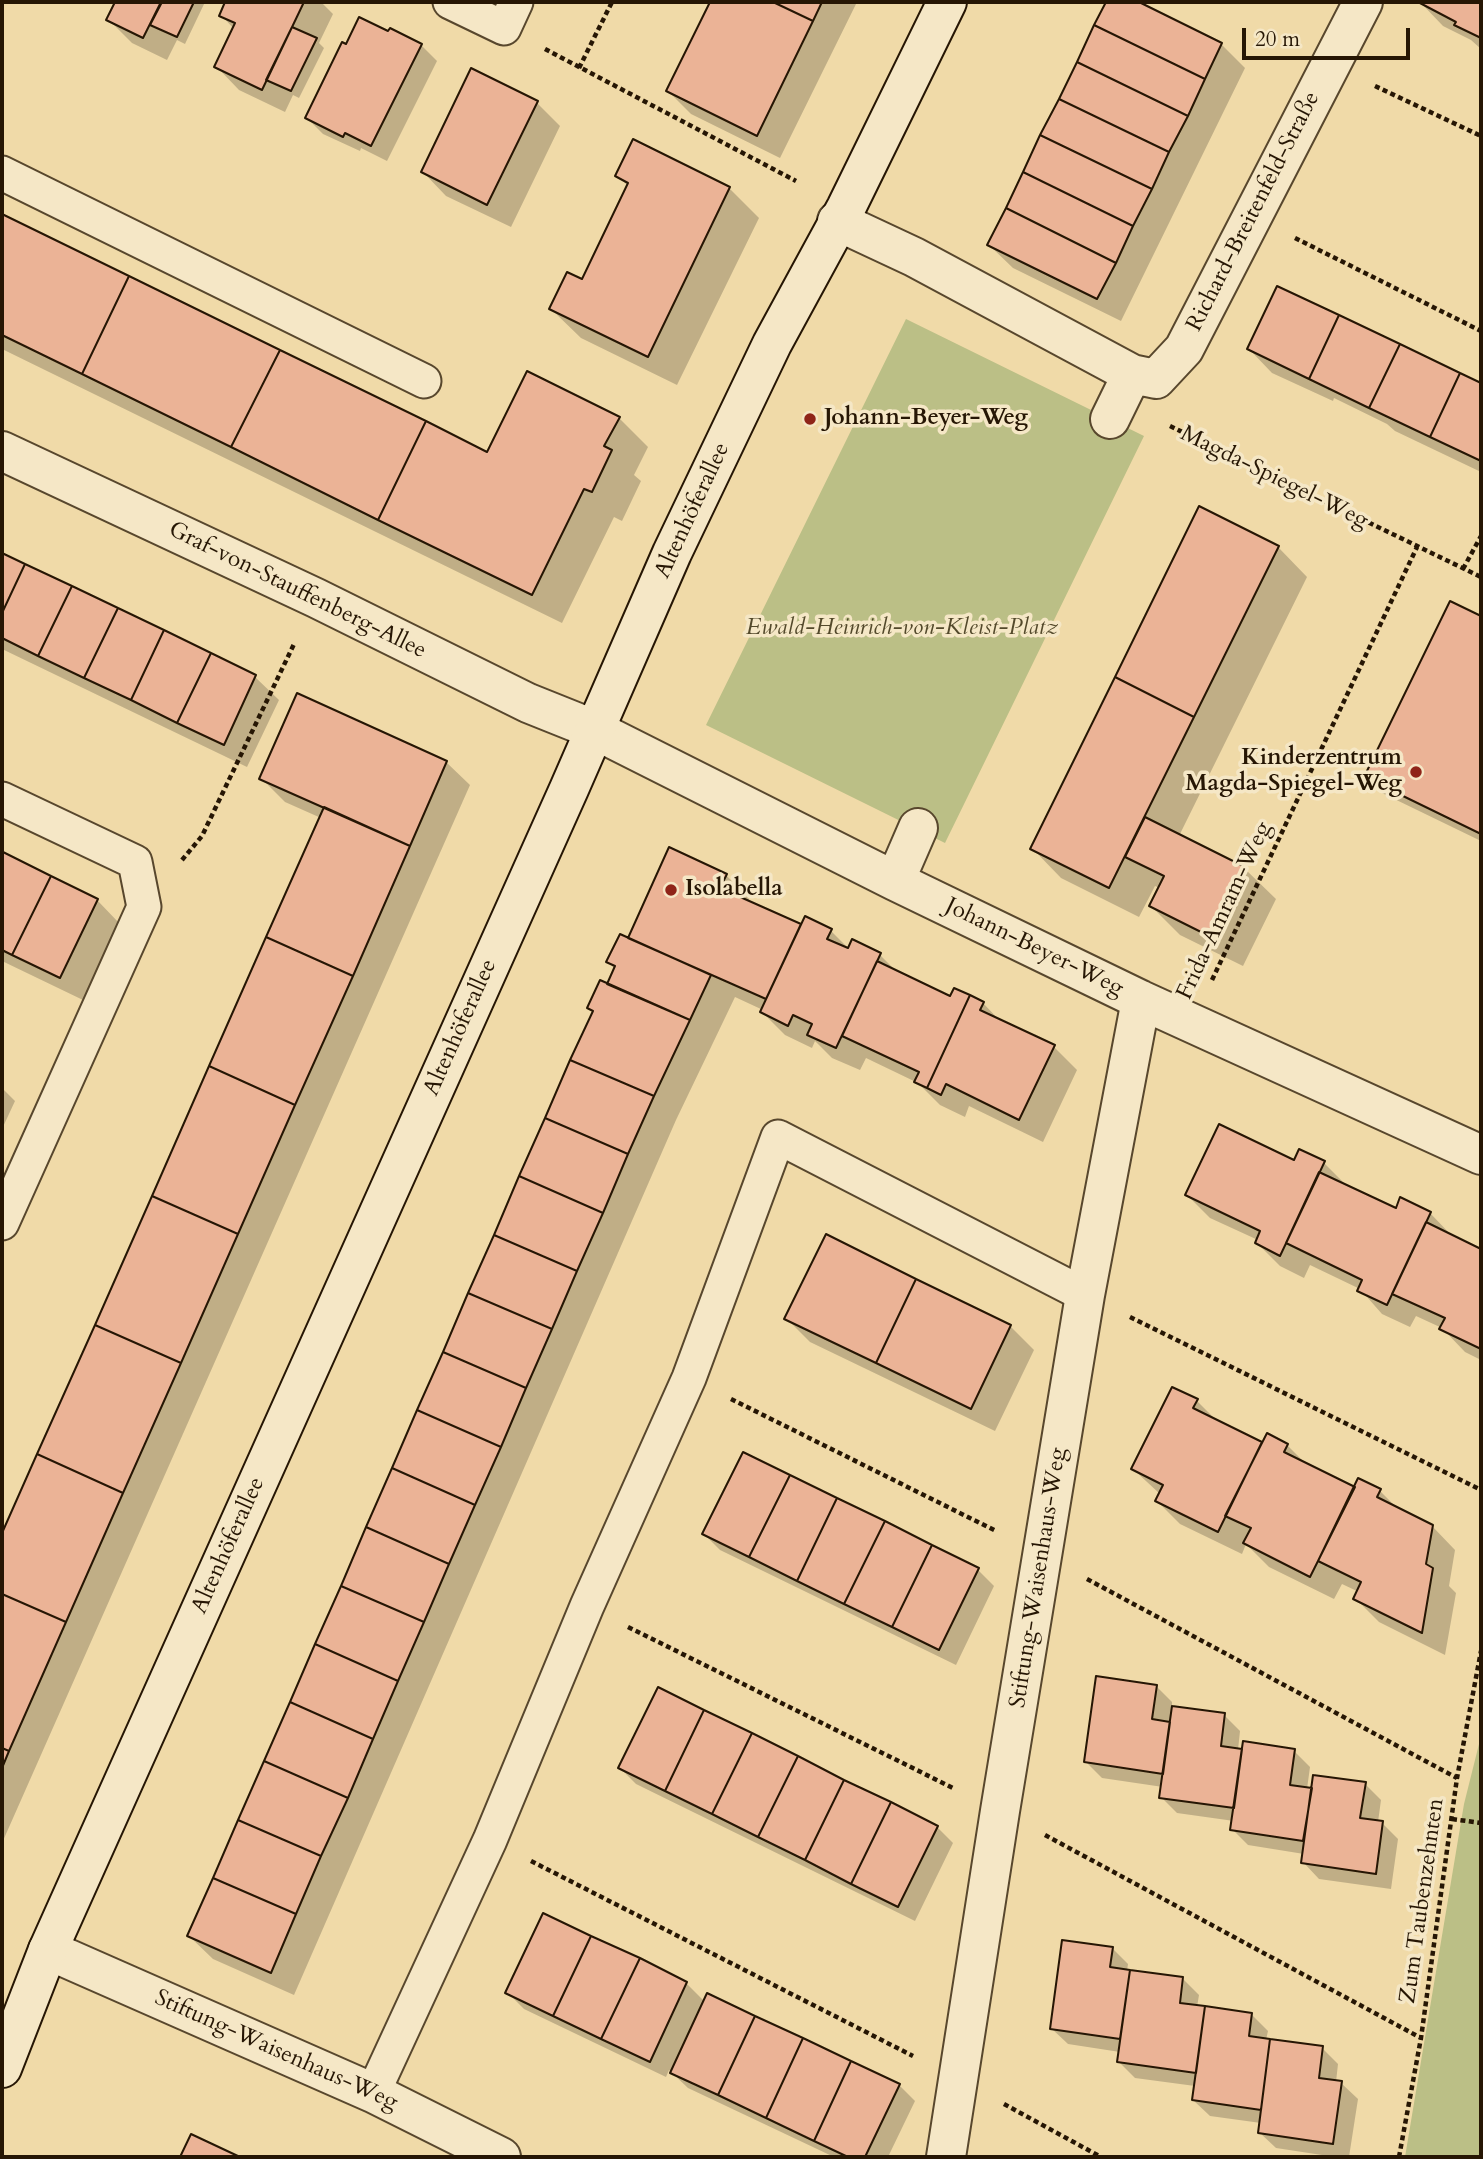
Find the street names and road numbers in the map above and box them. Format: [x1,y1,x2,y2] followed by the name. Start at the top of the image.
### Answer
[1182,88,1326,336] street label: Richard-Breitenfeld-Straße
[1175,420,1373,536] street label: Magda-Spiegel-Weg
[650,439,736,583] street label: Altenhöferallee
[164,517,430,665] street label: Graf-von-Stauffenberg-Allee
[1172,818,1278,1004] street label: Frida-Amram-Weg
[940,893,1128,1003] street label: Johann-Beyer-Weg
[419,956,503,1100] street label: Altenhöferallee
[1005,1446,1073,1710] street label: Stiftung-Waisenhaus-Weg
[187,1474,271,1618] street label: Altenhöferallee
[1395,1797,1451,2005] street label: Zum Taubenzehnten
[150,1985,402,2117] street label: Stiftung-Waisenhaus-Weg

